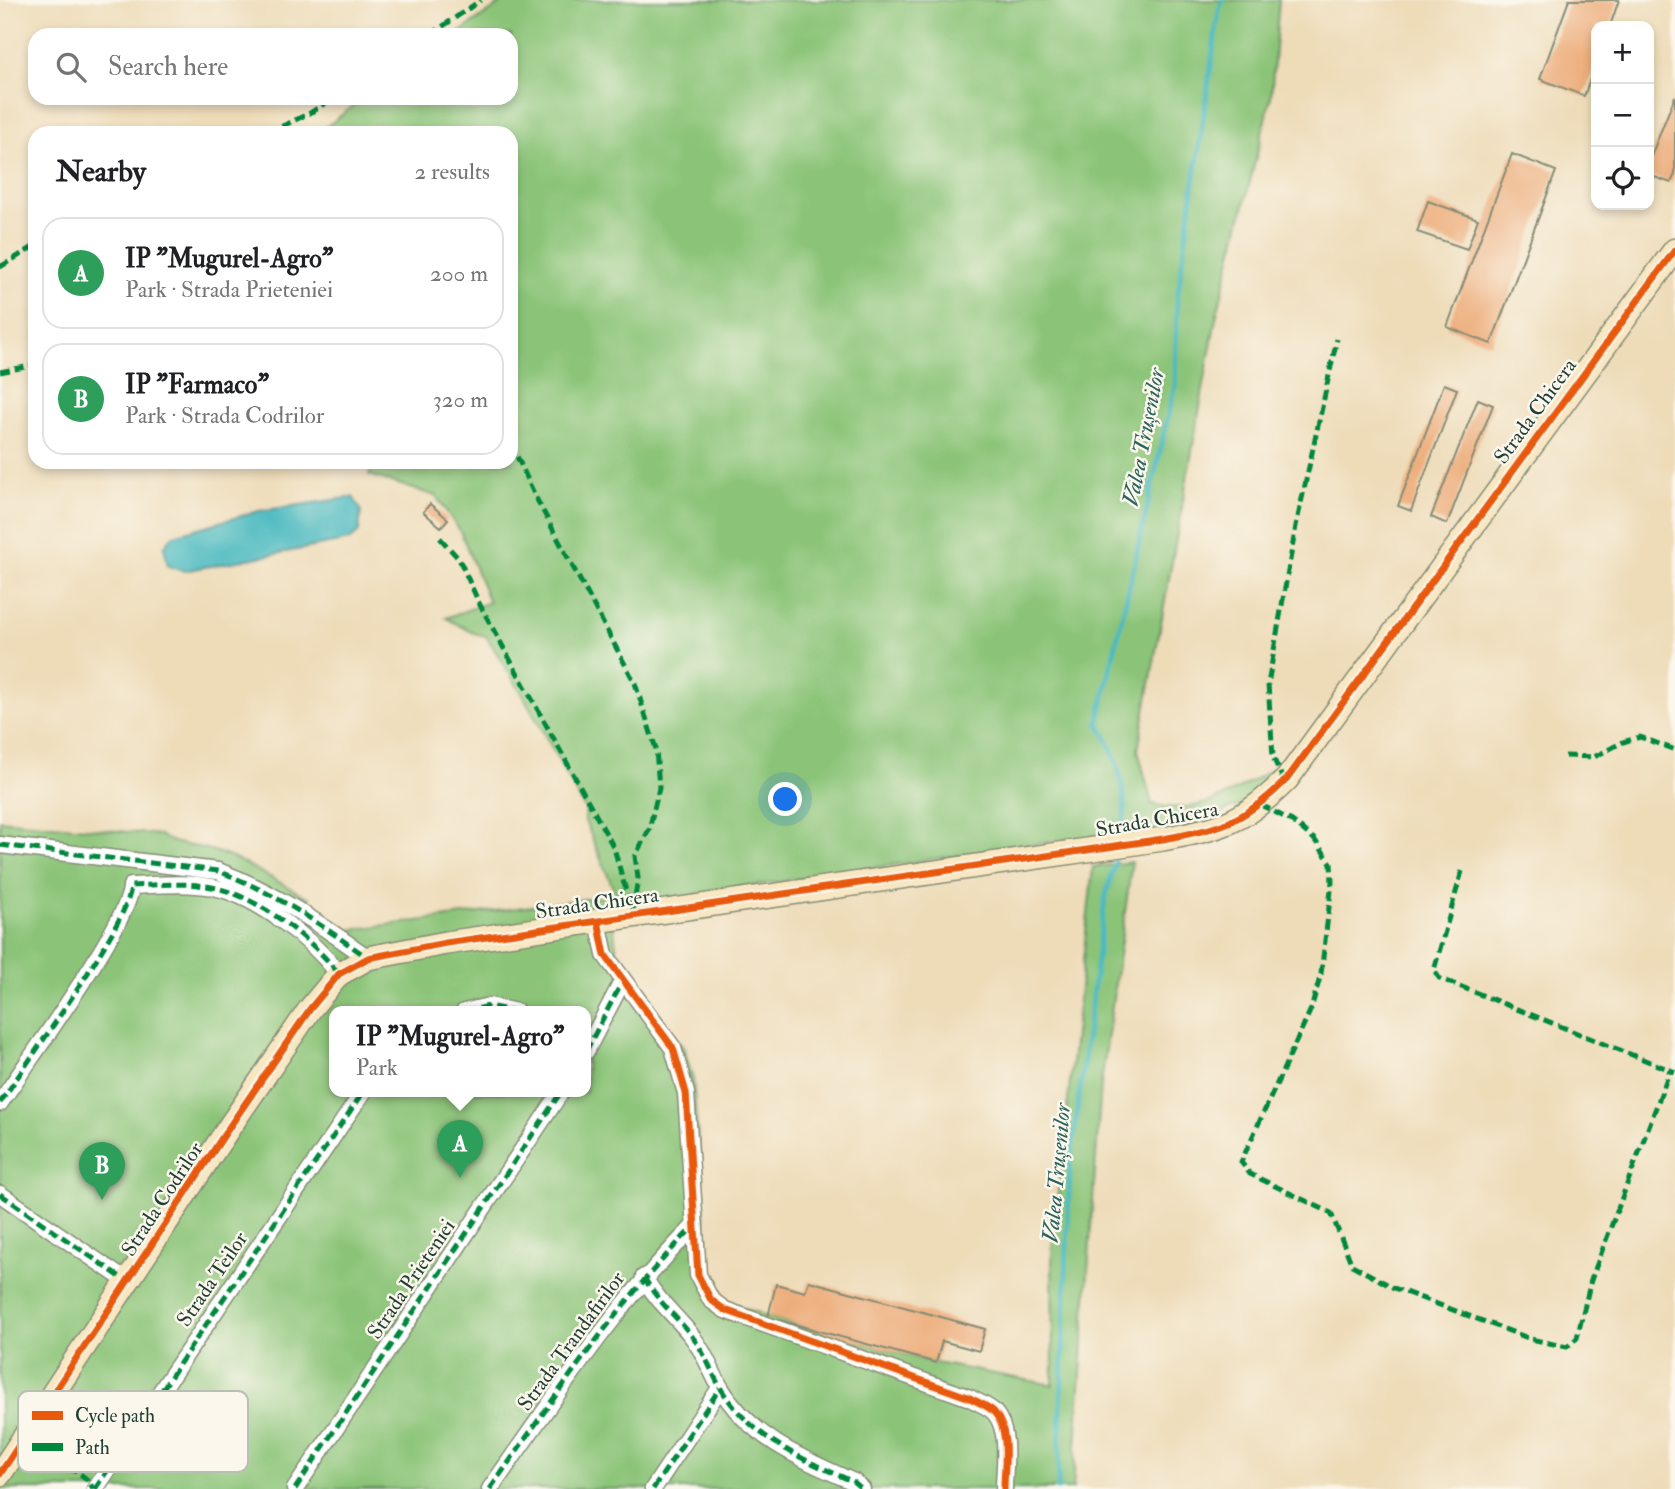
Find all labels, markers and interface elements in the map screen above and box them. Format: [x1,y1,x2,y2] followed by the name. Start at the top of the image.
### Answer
[1591,21,1654,210] map controls
[1591,21,1654,84] button: +
[28,28,518,105] search box
[52,48,90,86] icon: search
[108,51,228,83] text: Search here
[1591,84,1654,147] button: −
[1591,147,1654,210] button: locate
[56,153,146,190] text: Nearby
[415,157,490,186] text: 2 results
[125,243,333,275] text: IP "Mugurel-Agro"
[74,259,88,288] text: A
[430,259,488,288] text: 200 m
[125,275,333,304] text: Park · Strada Prieteniei
[1488,353,1583,469] street label: Strada Chicera
[1116,364,1171,509] water label: Valea Trușenilor
[125,369,269,401] text: IP "Farmaco"
[73,385,89,414] text: B
[433,385,488,414] text: 320 m
[125,401,324,430] text: Park · Strada Codrilor
[768,782,802,816] your location
[1094,795,1221,844] street label: Strada Chicera
[534,881,661,925] street label: Strada Chicera
[329,1006,591,1097] popup
[356,1021,564,1053] text: IP "Mugurel-Agro"
[356,1053,398,1082] text: Park
[1036,1101,1077,1244] water label: Valea Trușenilor
[437,1120,483,1178] pin: A
[115,1137,209,1261] street label: Strada Codrilor
[79,1142,125,1200] pin: B
[361,1214,462,1344] street label: Strada Prieteniei
[171,1226,254,1332] street label: Strada Teilor
[512,1266,631,1416] street label: Strada Trandafirilor
[18,1391,248,1472] legend
[75,1404,155,1429] text: Cycle path
[75,1436,110,1460] text: Path

